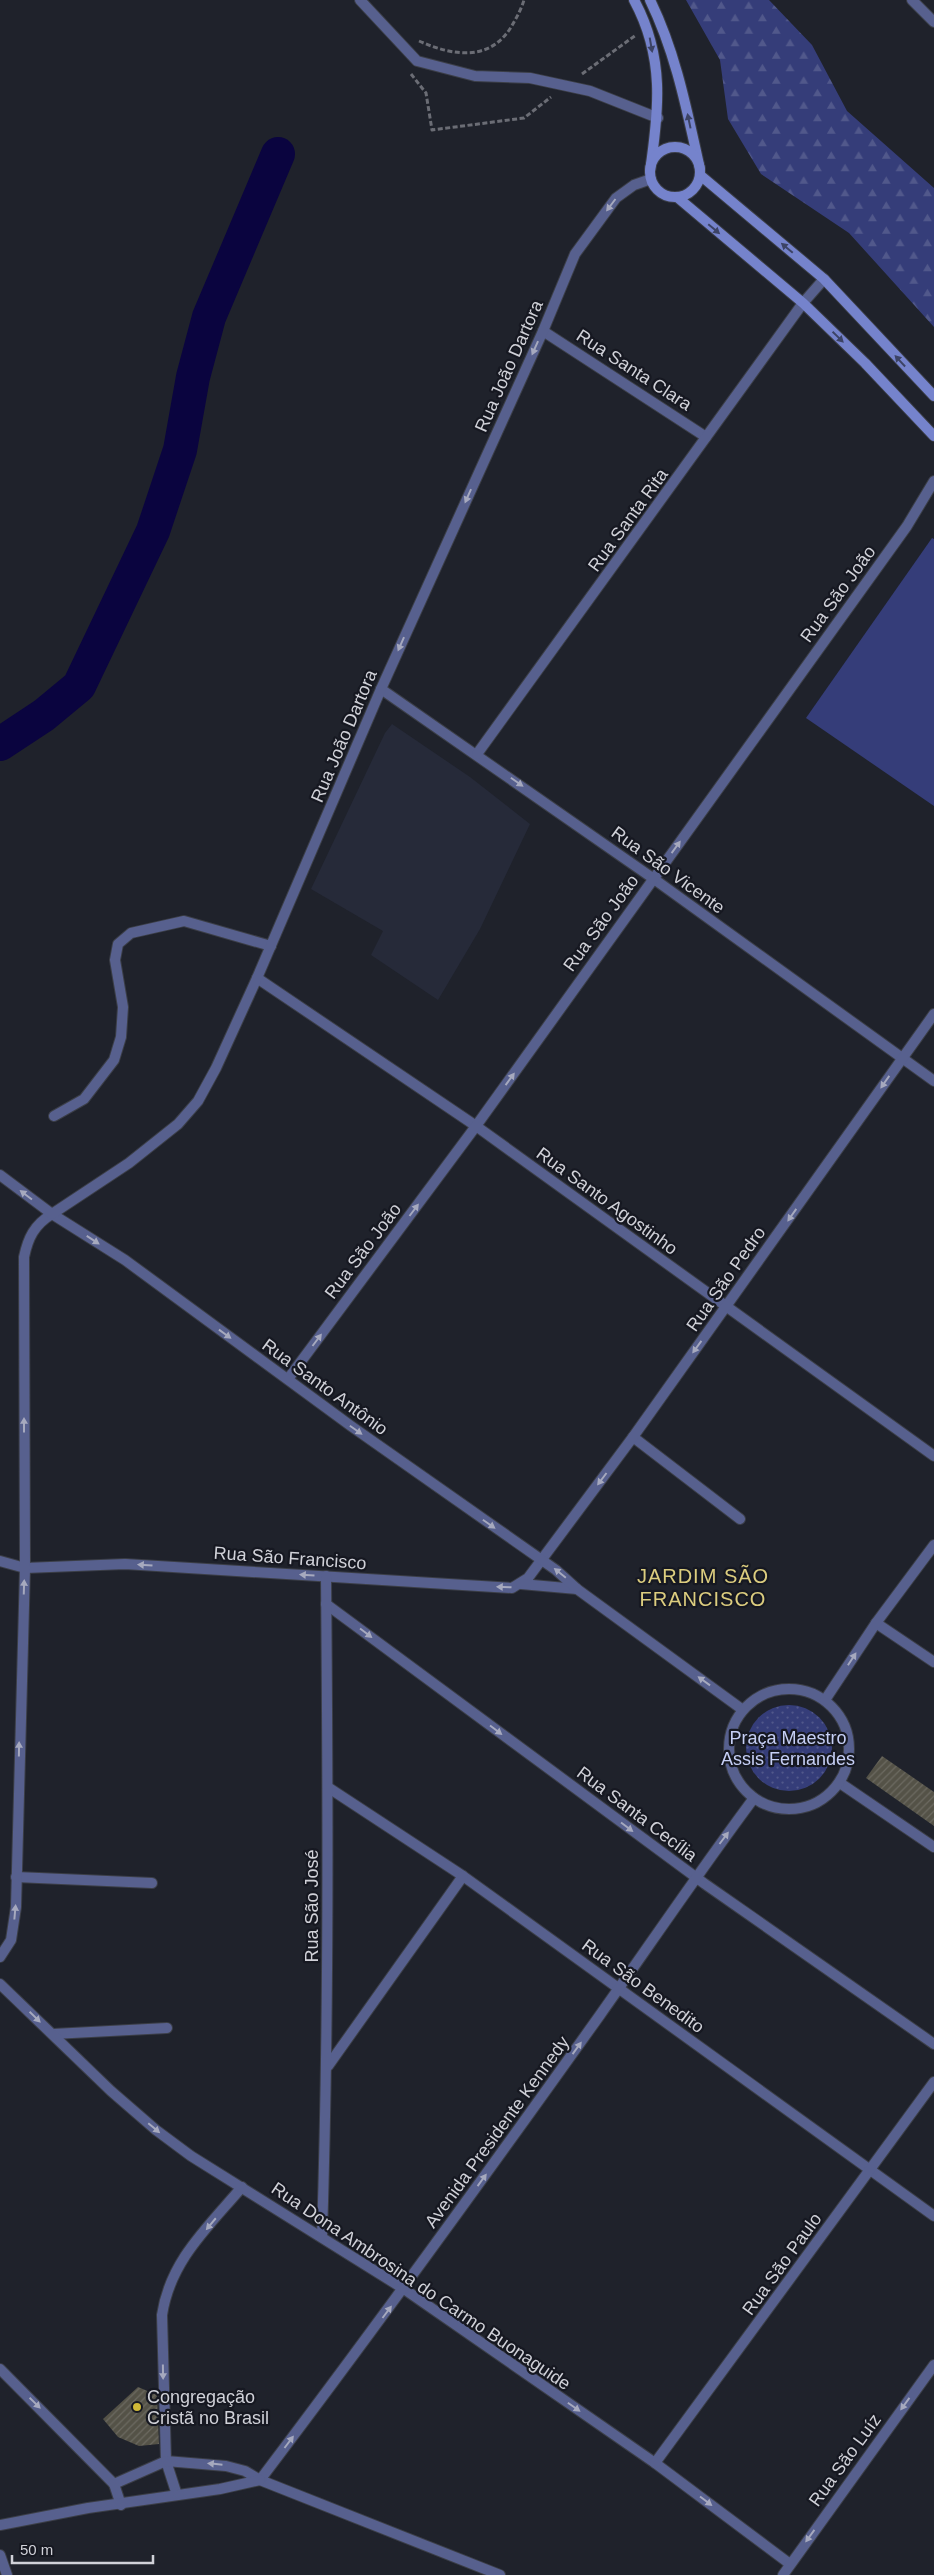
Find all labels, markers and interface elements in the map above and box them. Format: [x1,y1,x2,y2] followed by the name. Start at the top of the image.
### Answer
[648,38,656,54] one-way arrow
[685,112,693,128] one-way arrow
[605,198,616,211] one-way arrow
[708,223,721,234] one-way arrow
[781,243,794,254] one-way arrow
[471,296,547,435] street label: Rua João Dartora
[573,325,696,415] street label: Rua Santa Clara
[832,331,844,343] one-way arrow
[531,341,539,355] one-way arrow
[894,355,906,367] one-way arrow
[584,464,673,575] street label: Rua Santa Rita
[464,489,472,503] one-way arrow
[796,542,880,646] street label: Rua São João
[397,637,405,651] one-way arrow
[307,666,381,805] street label: Rua João Dartora
[510,777,524,787] one-way arrow
[608,822,728,918] street label: Rua São Vicente
[671,840,681,854] one-way arrow
[559,871,643,975] street label: Rua São João
[505,1072,515,1085] one-way arrow
[880,1075,890,1089] one-way arrow
[533,1143,681,1259] street label: Rua Santo Agostinho
[20,1189,33,1200] one-way arrow
[321,1199,405,1303] street label: Rua São João
[409,1203,419,1217] one-way arrow
[787,1208,797,1221] one-way arrow
[683,1223,769,1335] street label: Rua São Pedro
[86,1235,100,1244] one-way arrow
[219,1329,232,1339] one-way arrow
[312,1333,322,1347] one-way arrow
[258,1335,392,1439] street label: Rua Santo Antônio
[692,1340,703,1353] one-way arrow
[20,1416,28,1432] one-way arrow
[349,1425,363,1435] one-way arrow
[597,1472,607,1486] one-way arrow
[482,1519,496,1529] one-way arrow
[213,1543,367,1573] street label: Rua São Francisco
[136,1560,152,1568] one-way arrow
[637,1564,769,1610] district label: JARDIM SÃO FRANCISCO
[554,1568,567,1579] one-way arrow
[299,1571,315,1579] one-way arrow
[20,1579,28,1595] one-way arrow
[496,1583,512,1591] one-way arrow
[359,1628,372,1638] one-way arrow
[847,1652,857,1666] one-way arrow
[697,1676,710,1686] one-way arrow
[489,1725,503,1735] one-way arrow
[721,1728,855,1769] park label: Praça Maestro Assis Fernandes
[15,1741,23,1757] one-way arrow
[573,1762,702,1866] street label: Rua Santa Cecília
[620,1821,633,1832] one-way arrow
[719,1831,729,1845] one-way arrow
[302,1849,322,1963] street label: Rua São José
[11,1904,19,1920] one-way arrow
[578,1935,708,2037] street label: Rua São Benedito
[29,2011,41,2023] one-way arrow
[421,2032,573,2232] street label: Avenida Presidente Kennedy
[572,2041,582,2054] one-way arrow
[147,2123,160,2134] one-way arrow
[477,2173,487,2187] one-way arrow
[268,2178,574,2394] street label: Rua Dona Ambrosina do Carmo Buonaguide
[738,2209,826,2319] street label: Rua São Paulo
[205,2217,216,2230] one-way arrow
[382,2305,392,2319] one-way arrow
[160,2364,168,2380] one-way arrow
[147,2387,269,2428] place label: Congregação Cristã no Brasil
[29,2397,41,2409] one-way arrow
[900,2397,911,2410] one-way arrow
[131,2401,143,2413] marker: Congregação Cristã no Brasil
[567,2402,580,2412] one-way arrow
[805,2410,885,2510] street label: Rua São Luíz
[284,2436,295,2449] one-way arrow
[207,2460,223,2468] one-way arrow
[699,2496,713,2506] one-way arrow
[805,2529,815,2543] one-way arrow
[12,2532,154,2564] scale bar
[20,2541,53,2558] text: 50 m

